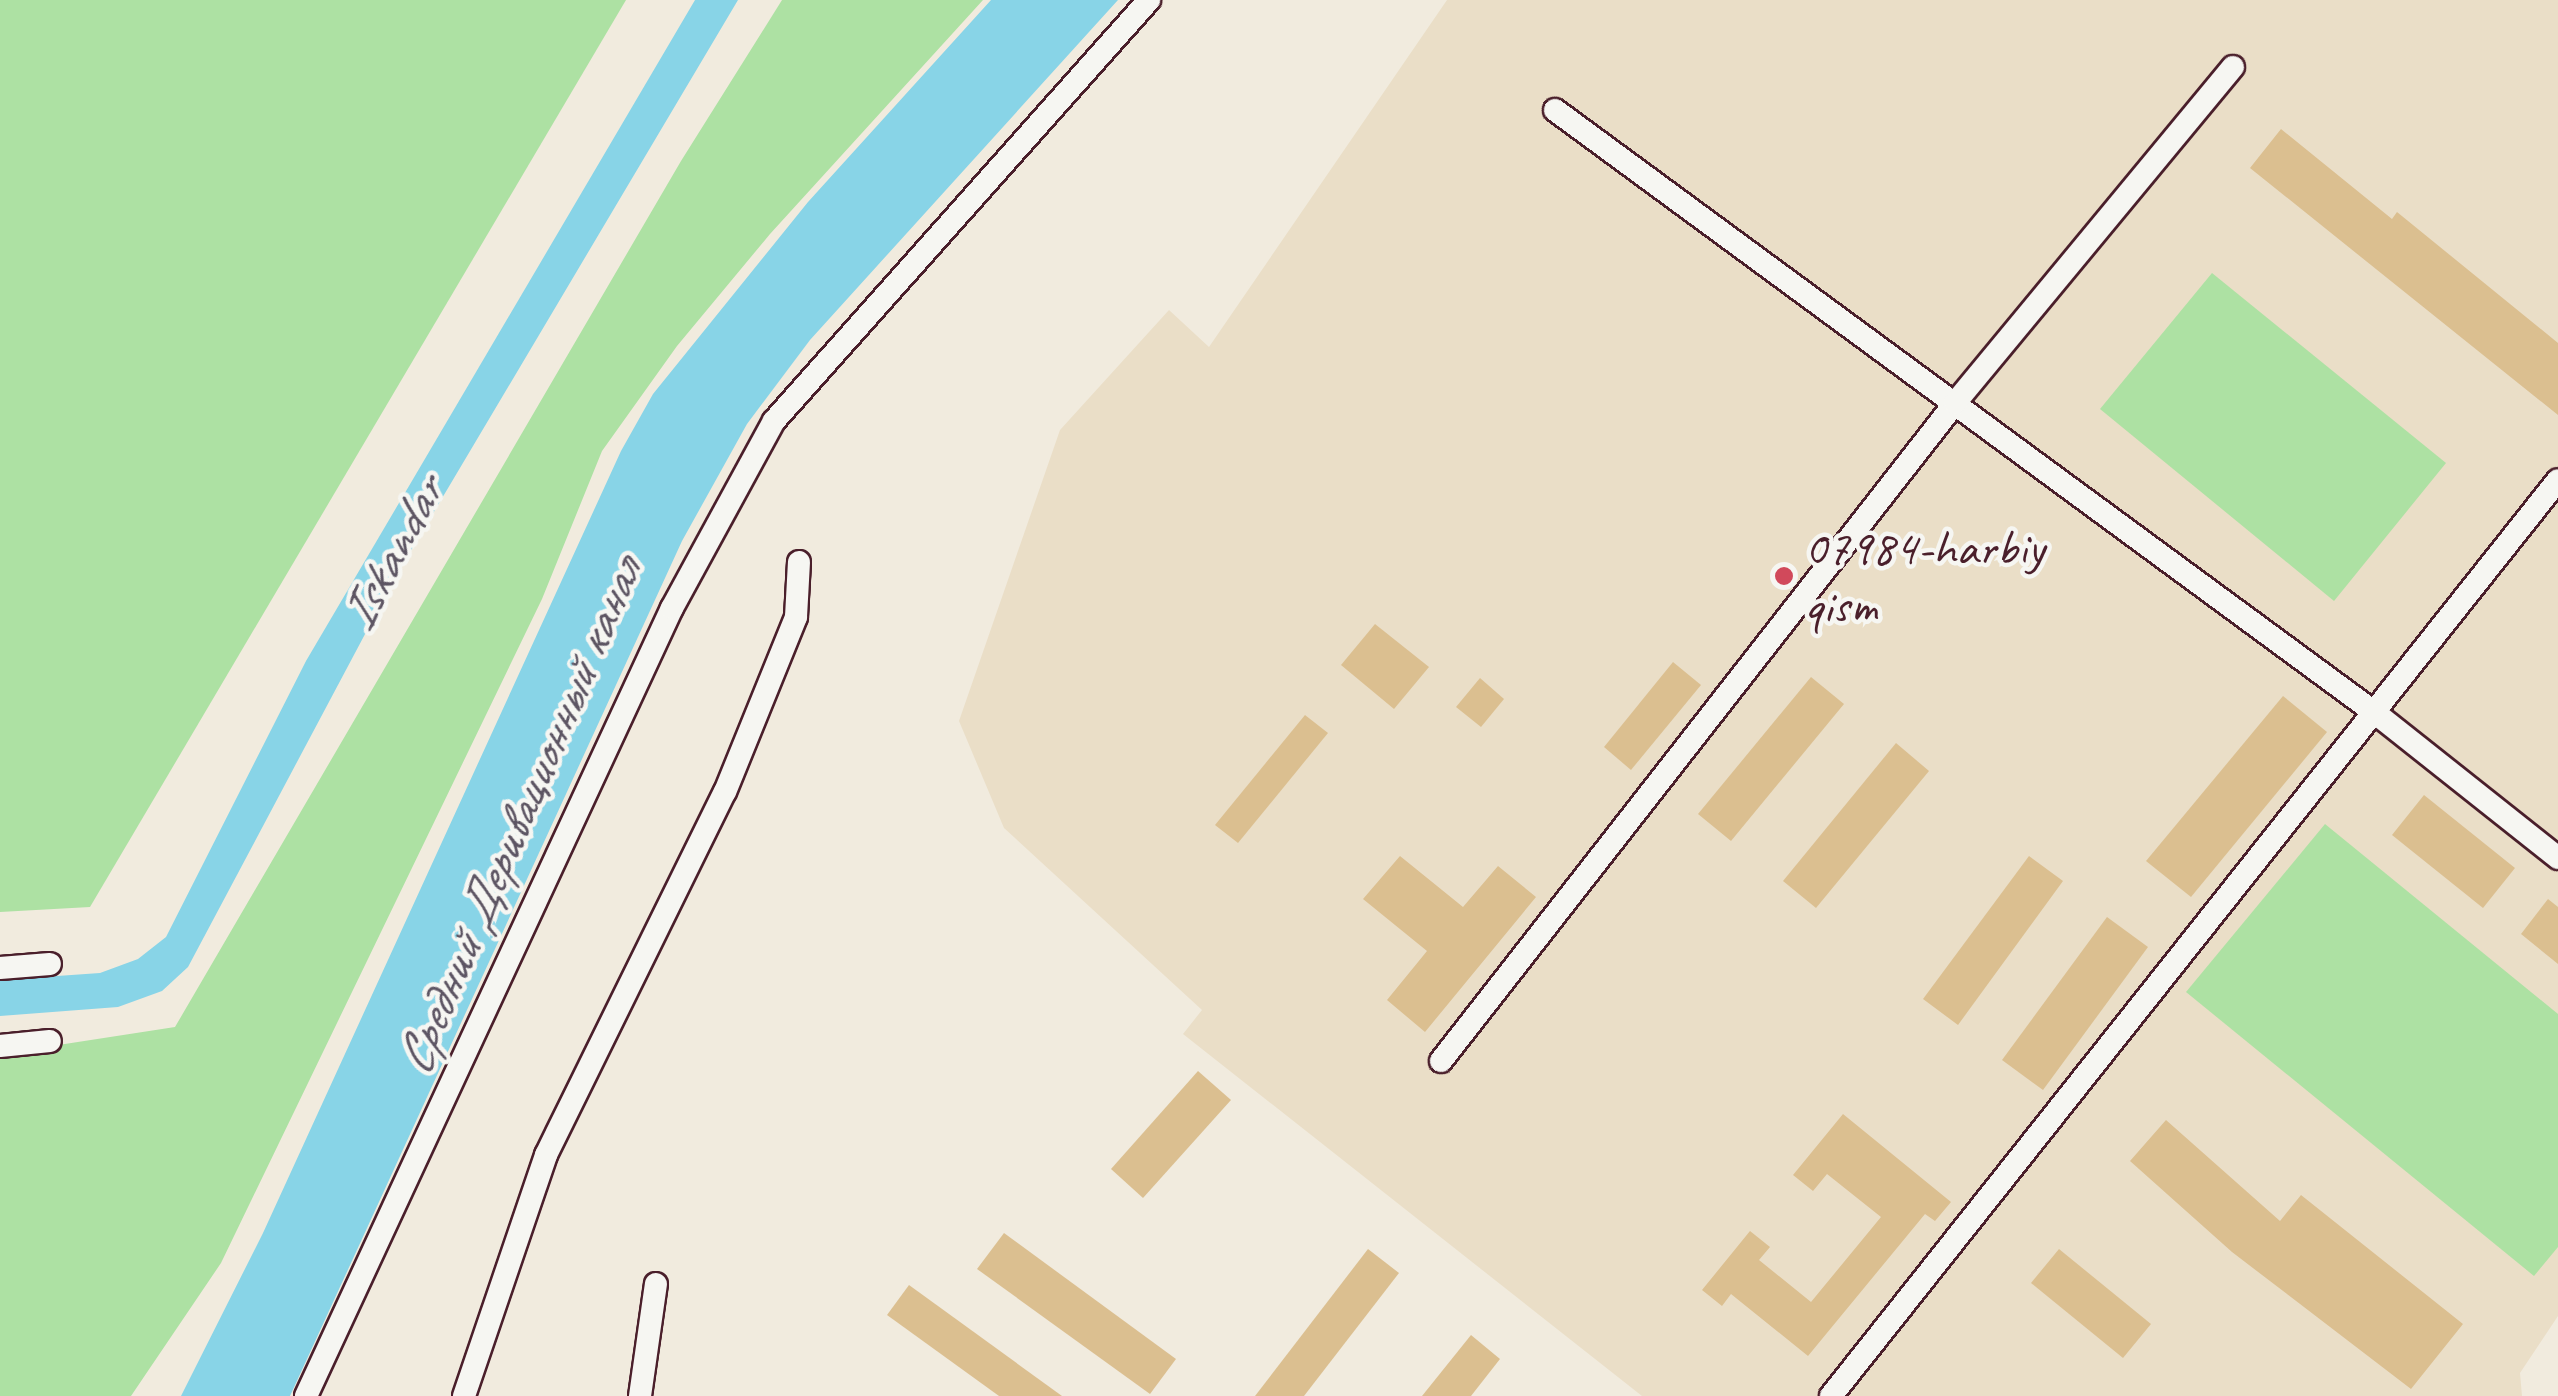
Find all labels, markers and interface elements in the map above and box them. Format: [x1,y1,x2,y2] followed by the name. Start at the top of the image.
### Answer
[326,467,458,641] water label: Iskandar
[1804,517,2044,634] place label: 07984-harbiy qism
[382,550,656,1084] water label: Средний Деривационный канал
[1773,565,1795,587] marker: 07984-harbiy qism

